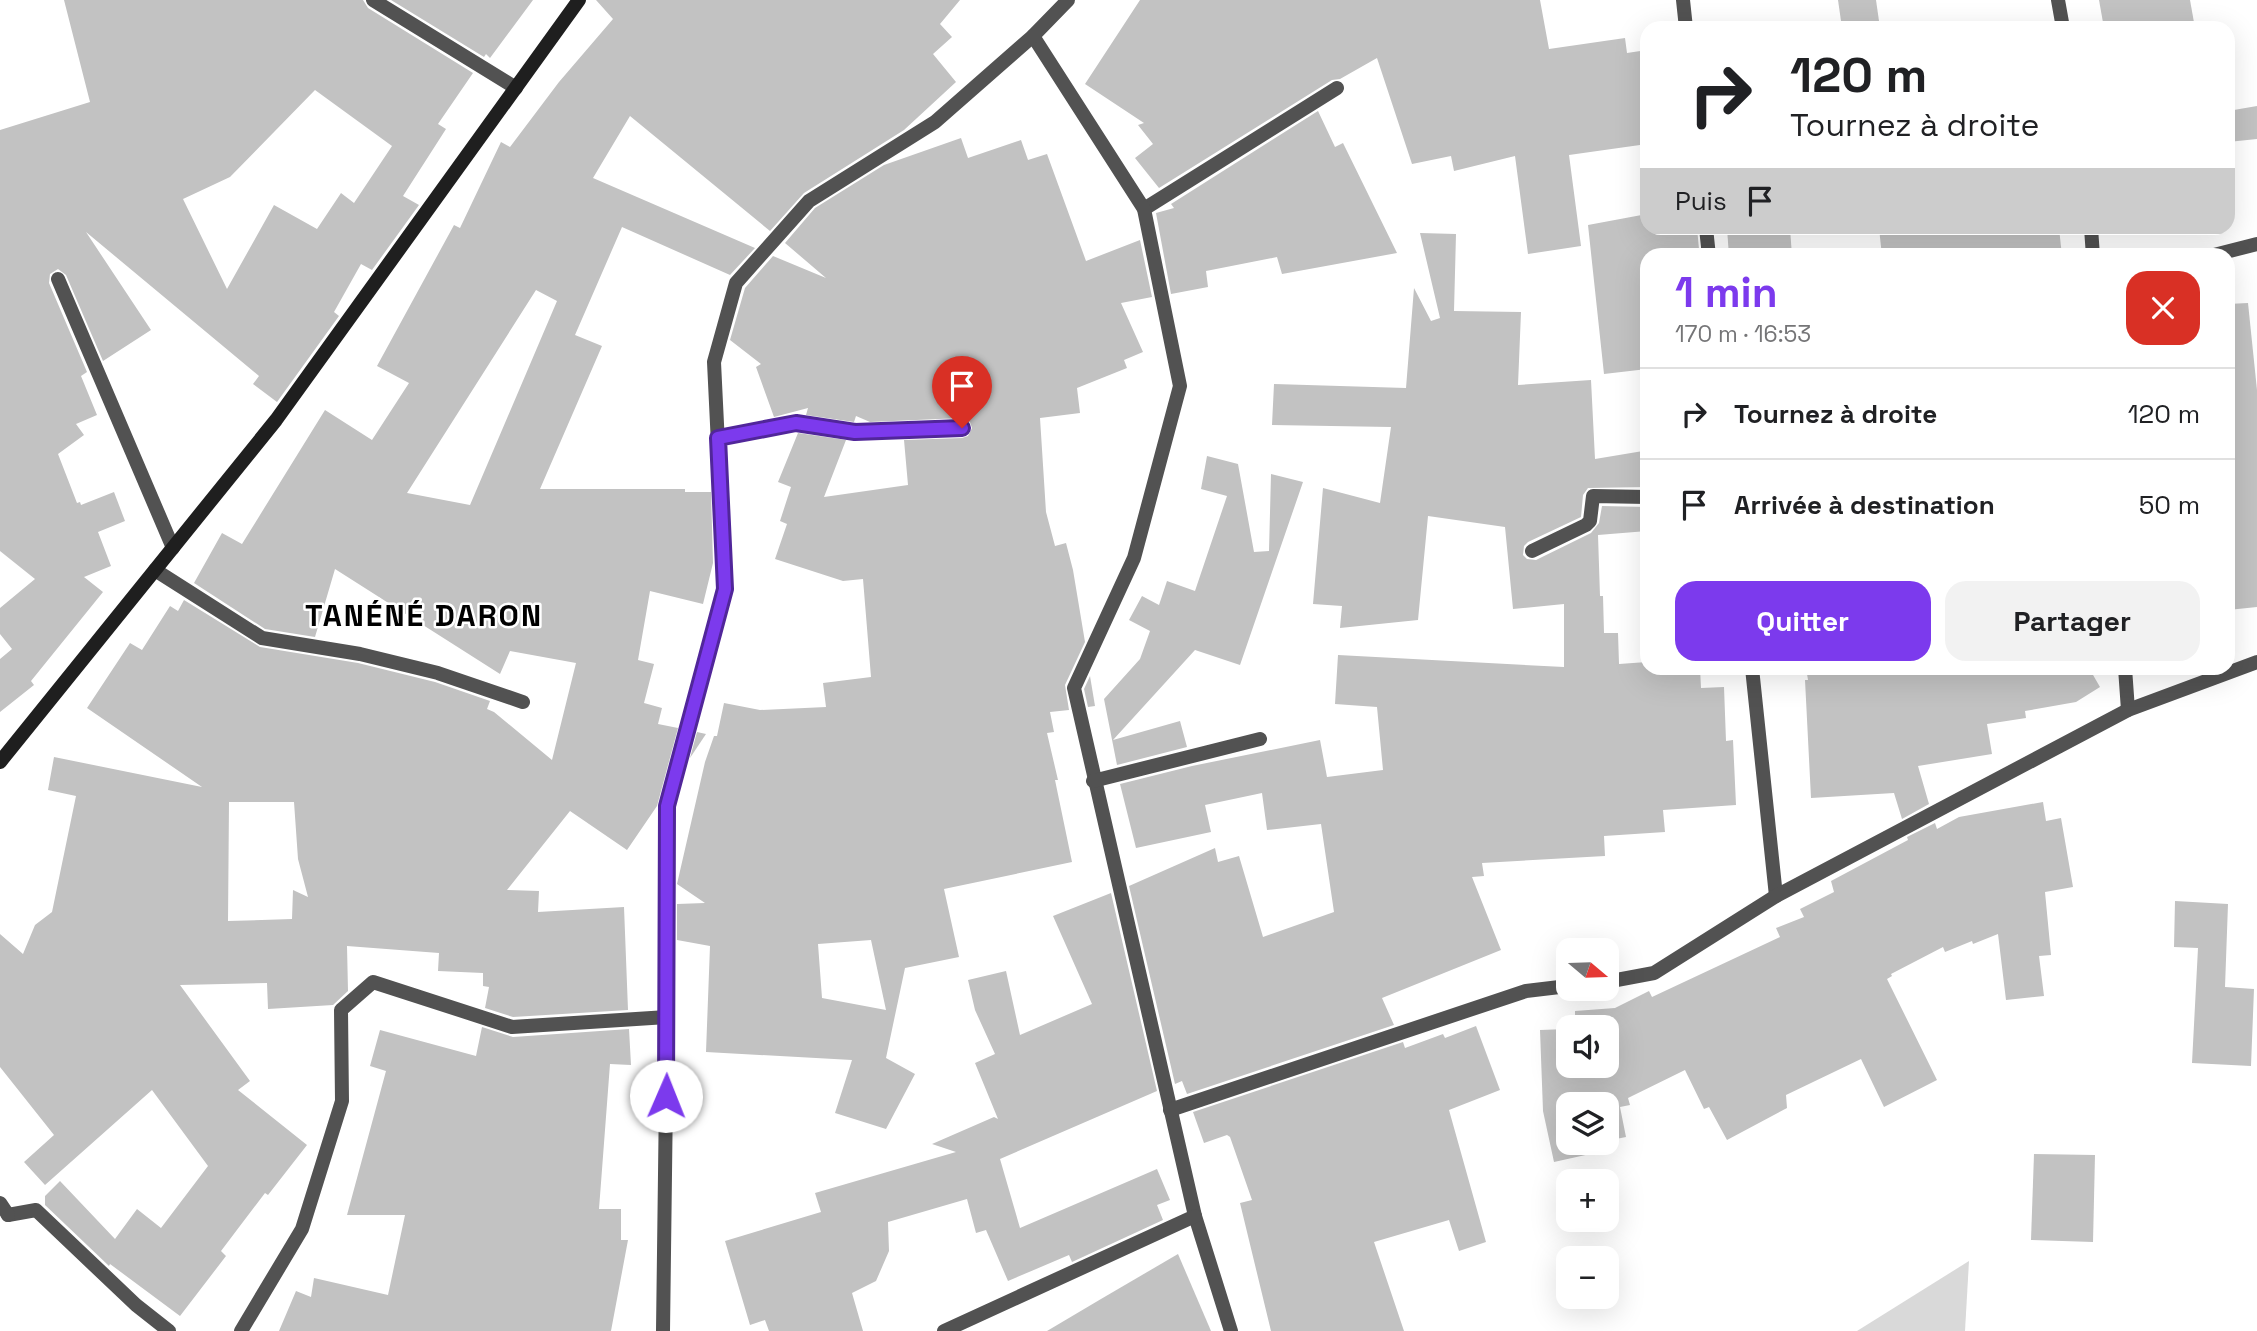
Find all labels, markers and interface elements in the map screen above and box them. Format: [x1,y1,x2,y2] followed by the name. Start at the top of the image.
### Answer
[1790,44,1927,106] text: 120 m
[1675,49,1766,140] icon: right
[1790,105,2039,145] text: Tournez à droite
[1741,182,1779,220] icon: arrive
[1675,184,1727,218] text: Puis
[1675,266,1778,319] text: 1 min
[2126,271,2200,345] button: close
[1675,319,1811,349] text: 170 m · 16:53
[932,356,992,428] pin
[943,367,981,405] icon: arrive
[1675,395,1713,433] icon: right
[1734,397,1937,431] text: Tournez à droite
[2128,397,2200,431] text: 120 m
[1675,486,1713,524] icon: arrive
[1734,488,1995,522] text: Arrivée à destination
[2139,488,2200,522] text: 50 m
[1675,581,1931,661] button: Quitter
[1945,581,2200,661] button: Partager
[305,596,543,635] district label: TANÉNÉ DARON
[1556,938,1619,1001] north arrow
[1556,938,1619,1309] map controls
[1556,1015,1619,1078] button: sound
[629,1059,703,1133] position arrow
[1556,1092,1619,1155] button: layers
[1556,1169,1619,1232] button: +
[1556,1246,1619,1309] button: −

